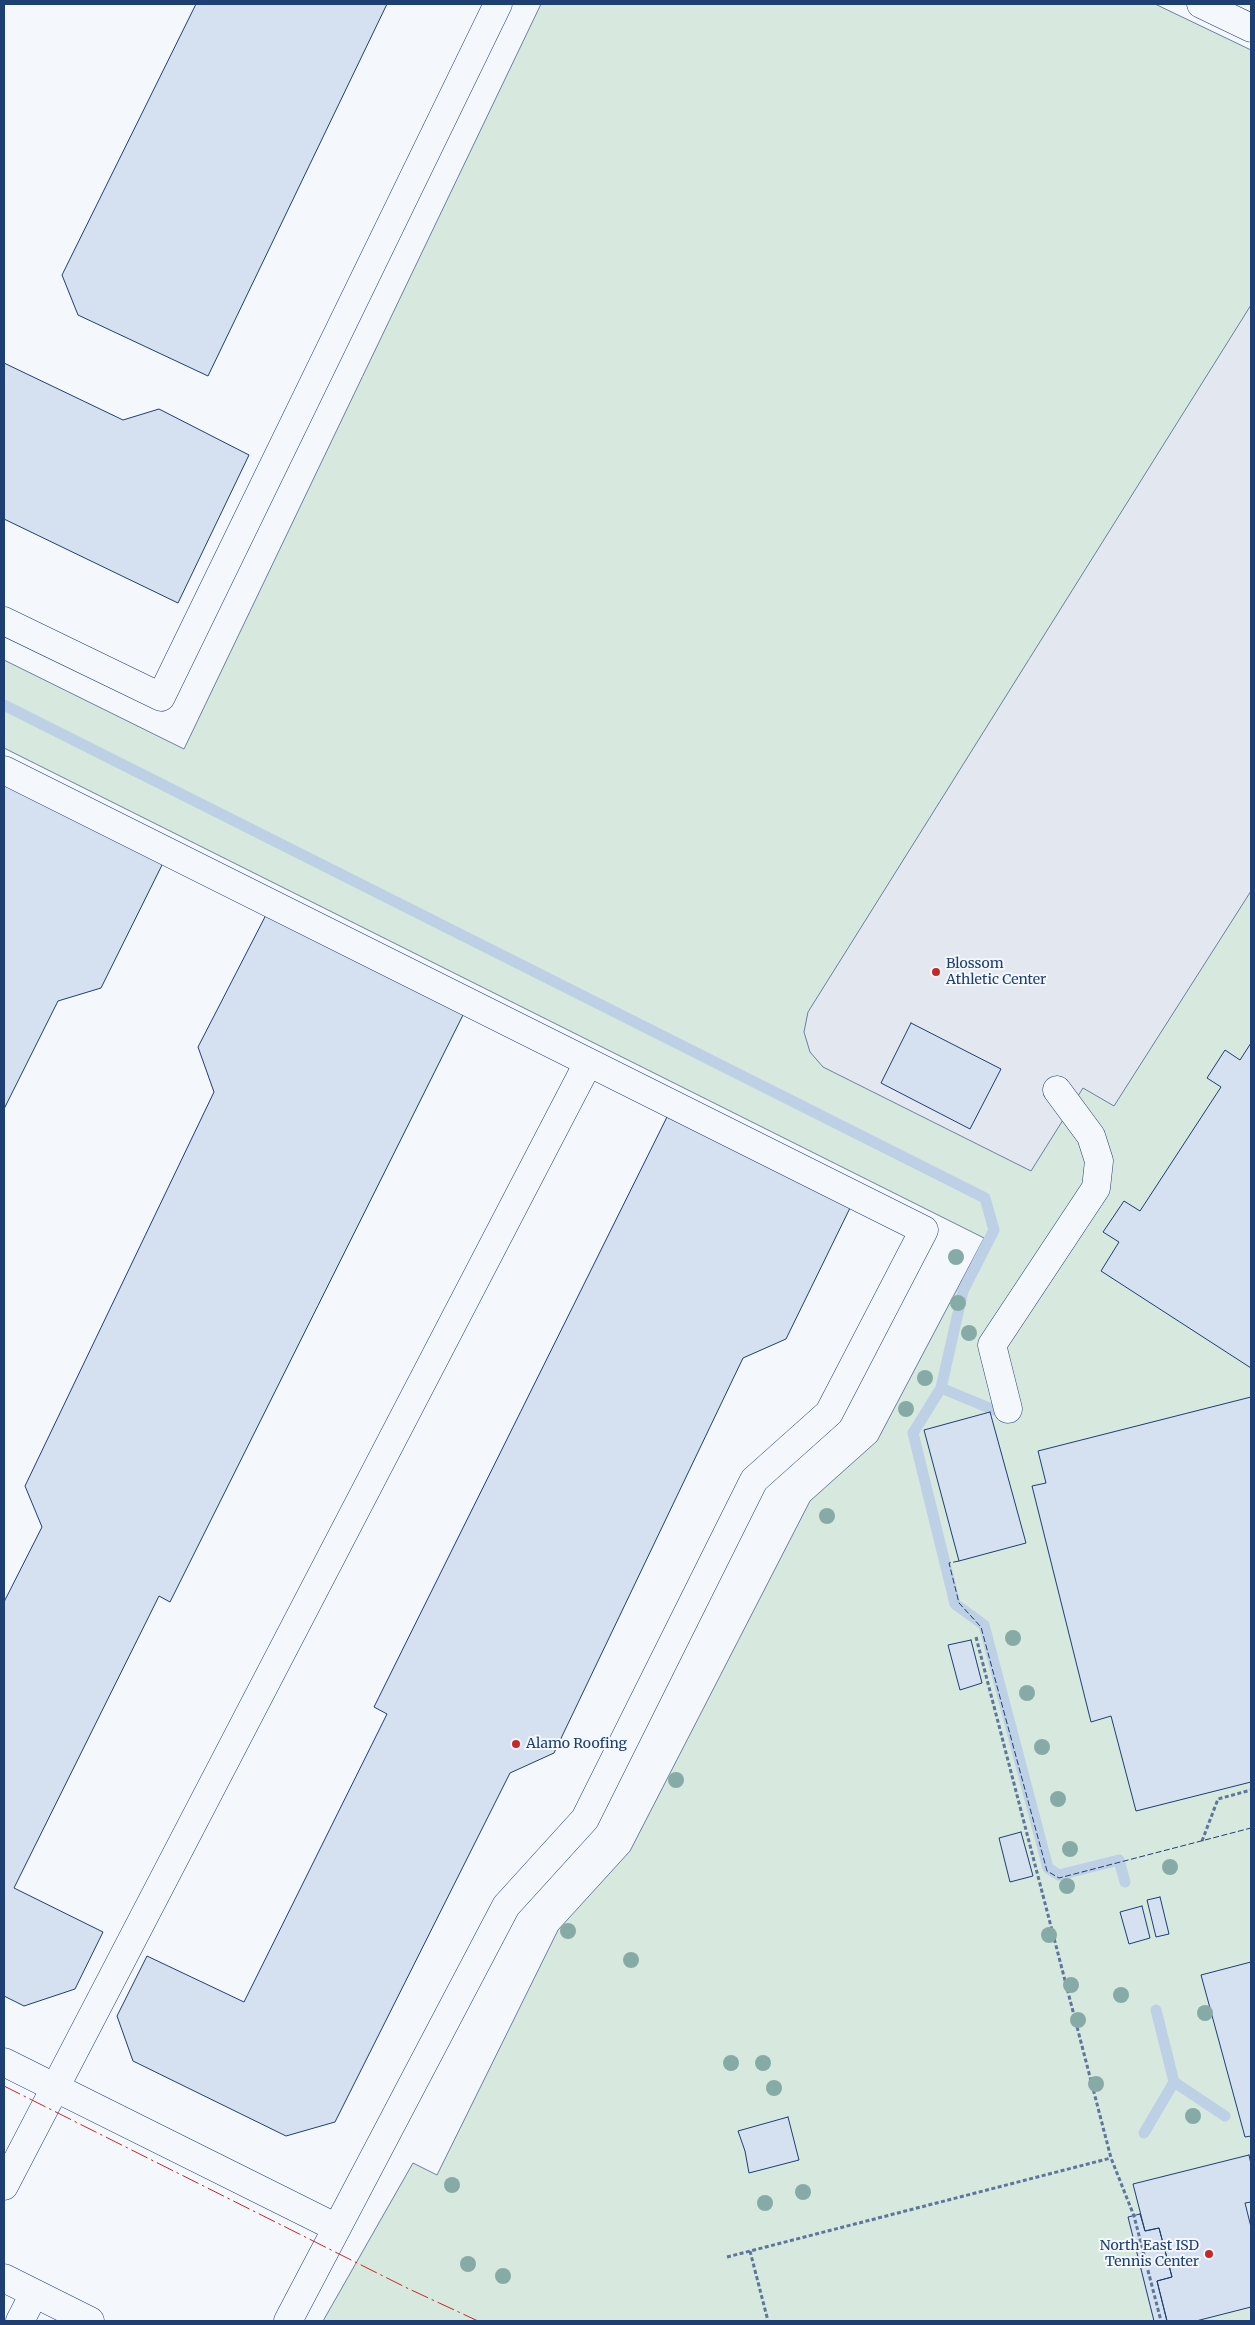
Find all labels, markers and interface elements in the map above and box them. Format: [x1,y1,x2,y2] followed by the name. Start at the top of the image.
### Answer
[946,956,1046,989] place label: Blossom Athletic Center
[930,966,942,978] marker: Blossom Athletic Center
[526,1736,627,1752] place label: Alamo Roofing
[510,1738,522,1750] marker: Alamo Roofing
[1100,2238,1199,2270] place label: North East ISD Tennis Center
[1203,2248,1215,2260] marker: North East ISD Tennis Center

